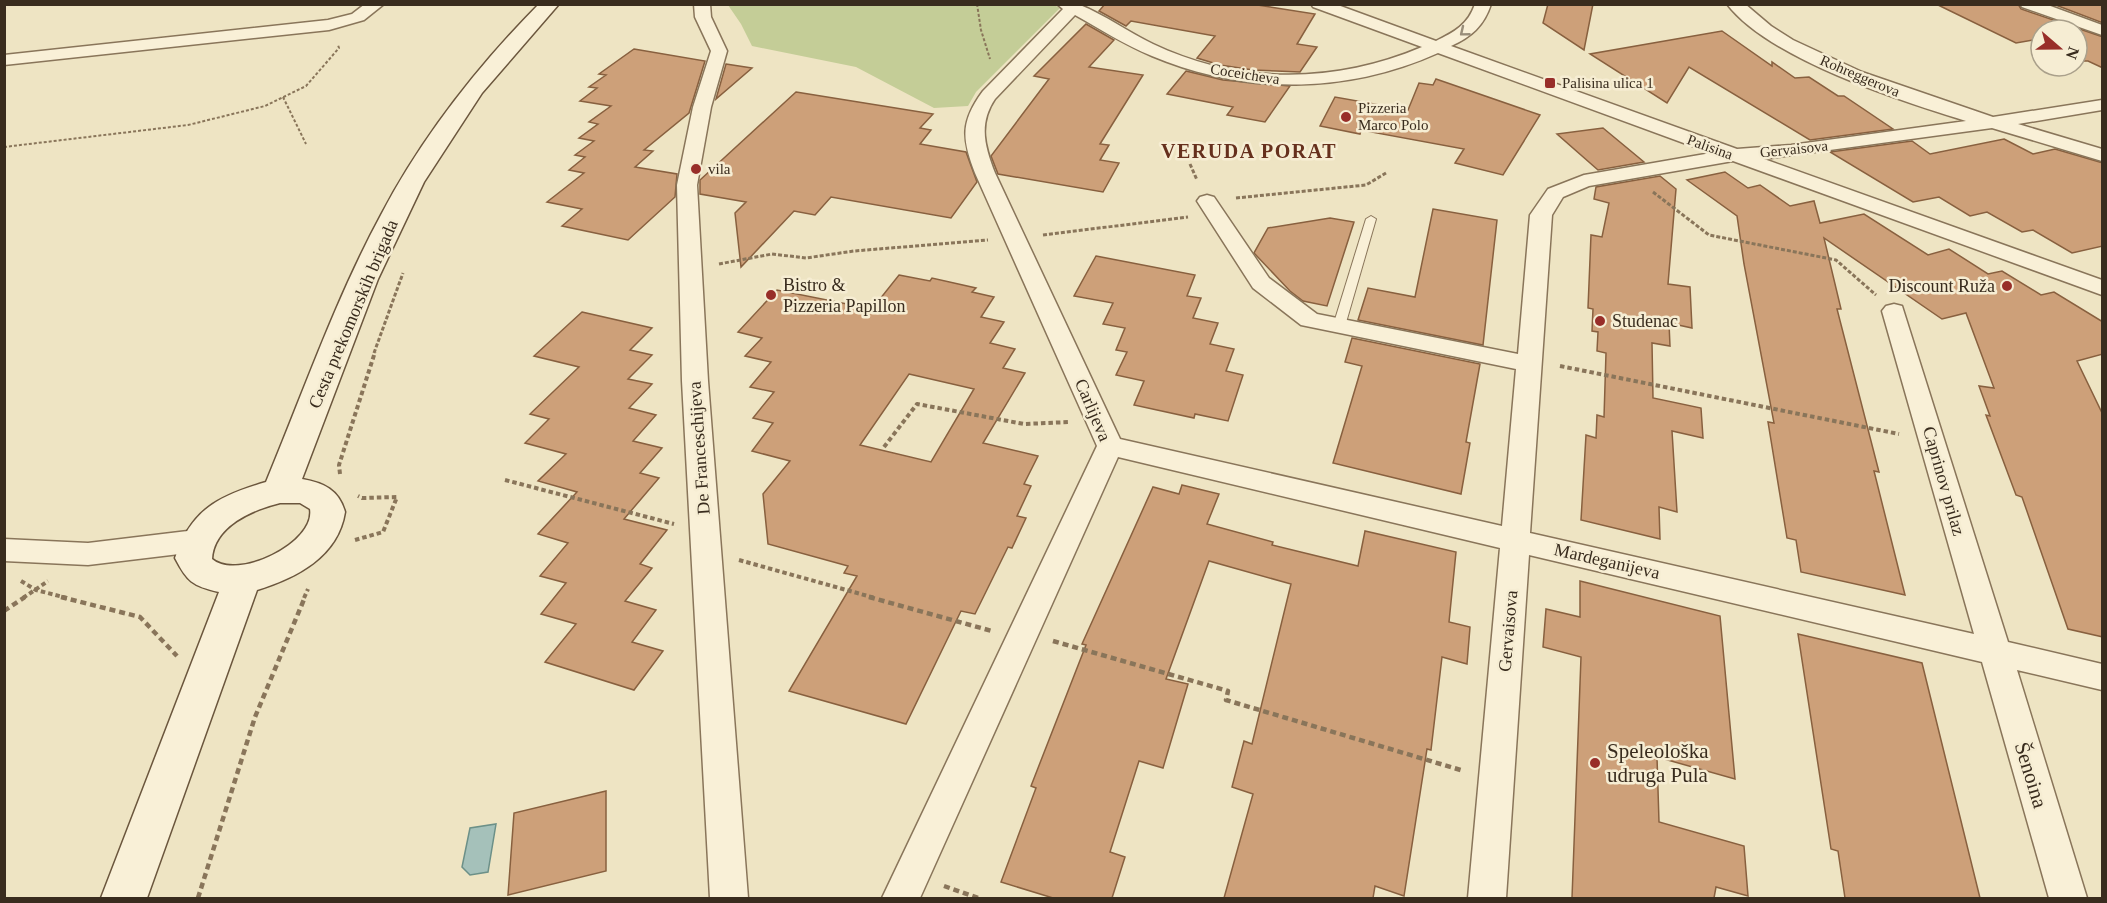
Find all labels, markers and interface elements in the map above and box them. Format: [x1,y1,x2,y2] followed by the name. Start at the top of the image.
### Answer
[2029,18,2089,78] north arrow
[1460,25,1471,36] one-way arrow
[2063,45,2083,62] text: N
[1818,52,1903,100] street label: Rohreggerova
[1209,61,1281,87] street label: Coceicheva
[1562,75,1654,91] place label: Palisina ulica 1
[1543,76,1557,90] marker: Palisina ulica 1
[1358,100,1428,133] place label: Pizzeria Marco Polo
[1339,110,1353,124] marker: Pizzeria Marco Polo
[1685,131,1735,163] street label: Palisina
[1759,137,1829,161] street label: Gervaisova
[1161,140,1337,162] district label: VERUDA PORAT
[708,161,731,177] place label: vila
[689,162,703,176] marker: vila
[304,217,402,411] street label: Cesta prekomorskih brigada
[783,275,905,316] place label: Bistro & Pizzeria Papillon
[1889,276,1995,296] place label: Discount Ruža
[2000,279,2014,293] marker: Discount Ruža
[764,288,778,302] marker: Bistro & Pizzeria Papillon
[1612,311,1678,331] place label: Studenac
[1593,314,1607,328] marker: Studenac
[1071,376,1115,444] street label: Carlijeva
[684,381,714,515] street label: De Franceschijeva
[1919,424,1969,538] street label: Caprinov prilaz
[1552,539,1662,583] street label: Mardeganijeva
[1494,589,1522,673] street label: Gervaisova
[1607,739,1709,787] place label: Speleološka udruga Pula
[2010,739,2053,812] street label: Šenoina
[1588,756,1602,770] marker: Speleološka udruga Pula

